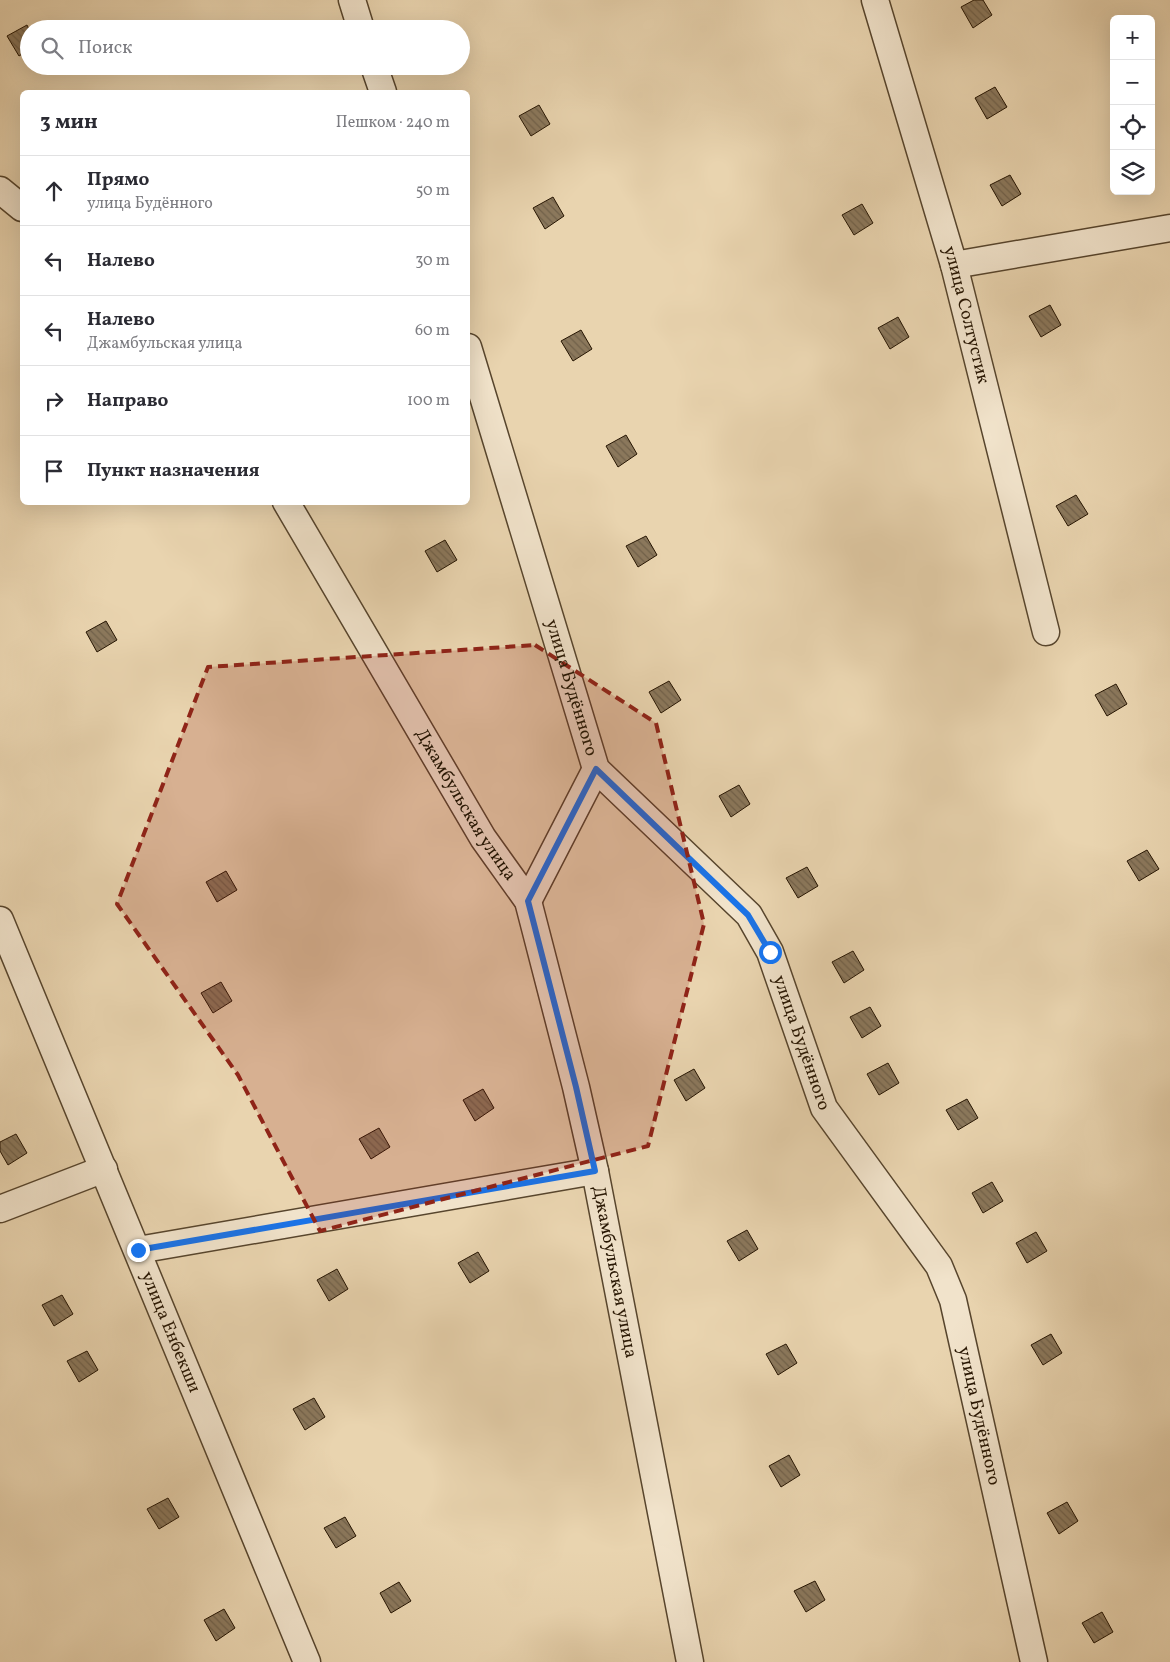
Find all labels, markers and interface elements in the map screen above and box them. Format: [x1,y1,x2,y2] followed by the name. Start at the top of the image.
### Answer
[1110,15,1155,195] map controls
[1110,15,1155,60] button: +
[20,20,470,75] search box
[38,34,66,62] icon: search
[78,35,132,61] text: Поиск
[1110,60,1155,105] button: −
[1110,105,1155,150] button: locate
[40,108,98,137] text: 3 мин
[336,112,450,134] text: Пешком · 240 m
[1110,150,1155,195] button: layers
[87,167,149,193] text: Прямо
[40,177,68,205] icon: ahead
[416,180,450,202] text: 50 m
[87,193,213,215] text: улица Будённого
[937,243,996,387] street label: улица Солтустик
[40,247,68,275] icon: left
[87,248,155,274] text: Налево
[415,250,450,272] text: 30 m
[87,307,155,333] text: Налево
[40,317,68,345] icon: left
[415,320,450,342] text: 60 m
[87,333,242,355] text: Джамбульская улица
[40,387,68,415] icon: right
[87,388,169,414] text: Направо
[407,390,450,412] text: 100 m
[40,457,68,485] icon: arrive
[87,458,260,484] text: Пункт назначения
[539,616,604,759] street label: улица Будённого
[409,724,522,886] street label: Джамбульская улица
[759,941,782,964] route start
[766,972,836,1114] street label: улица Будённого
[586,1184,643,1360] street label: Джамбульская улица
[127,1239,150,1262] route end
[134,1268,207,1397] street label: улица Енбекши
[951,1344,1007,1488] street label: улица Будённого

